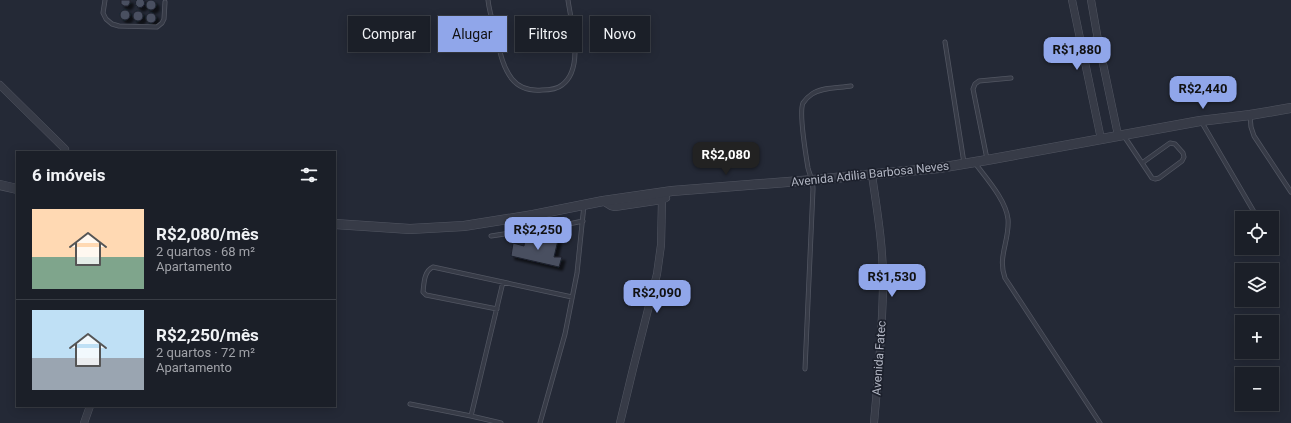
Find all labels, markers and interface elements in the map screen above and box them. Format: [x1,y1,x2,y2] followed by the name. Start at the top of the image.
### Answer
[348,16,430,52] chip: Comprar
[438,16,507,52] chip: Alugar
[515,16,582,52] chip: Filtros
[590,16,650,52] chip: Novo
[1040,37,1114,71] pin: R$1,880
[1053,42,1101,57] text: R$1,880
[1166,76,1240,110] pin: R$2,440
[1179,81,1227,96] text: R$2,440
[689,142,763,176] pin: R$2,080
[702,147,750,162] text: R$2,080
[790,159,950,189] street label: Avenida Adilia Barbosa Neves
[298,164,320,186] icon: filters
[32,165,106,185] text: 6 imóveis
[1235,211,1279,411] map controls
[1235,211,1279,255] button: locate
[501,217,575,251] pin: R$2,250
[514,222,562,237] text: R$2,250
[156,224,259,244] text: R$2,080/mês
[64,225,112,273] icon: home
[156,244,255,259] text: 2 quartos · 68 m²
[156,259,232,274] text: Apartamento
[1235,263,1279,307] button: layers
[855,264,929,298] pin: R$1,530
[868,269,916,284] text: R$1,530
[620,280,694,314] pin: R$2,090
[633,285,681,300] text: R$2,090
[1235,315,1279,359] button: +
[869,320,889,396] street label: Avenida Fatec
[156,325,259,345] text: R$2,250/mês
[64,326,112,374] icon: home
[156,345,255,360] text: 2 quartos · 72 m²
[156,360,232,375] text: Apartamento
[1235,367,1279,411] button: −

